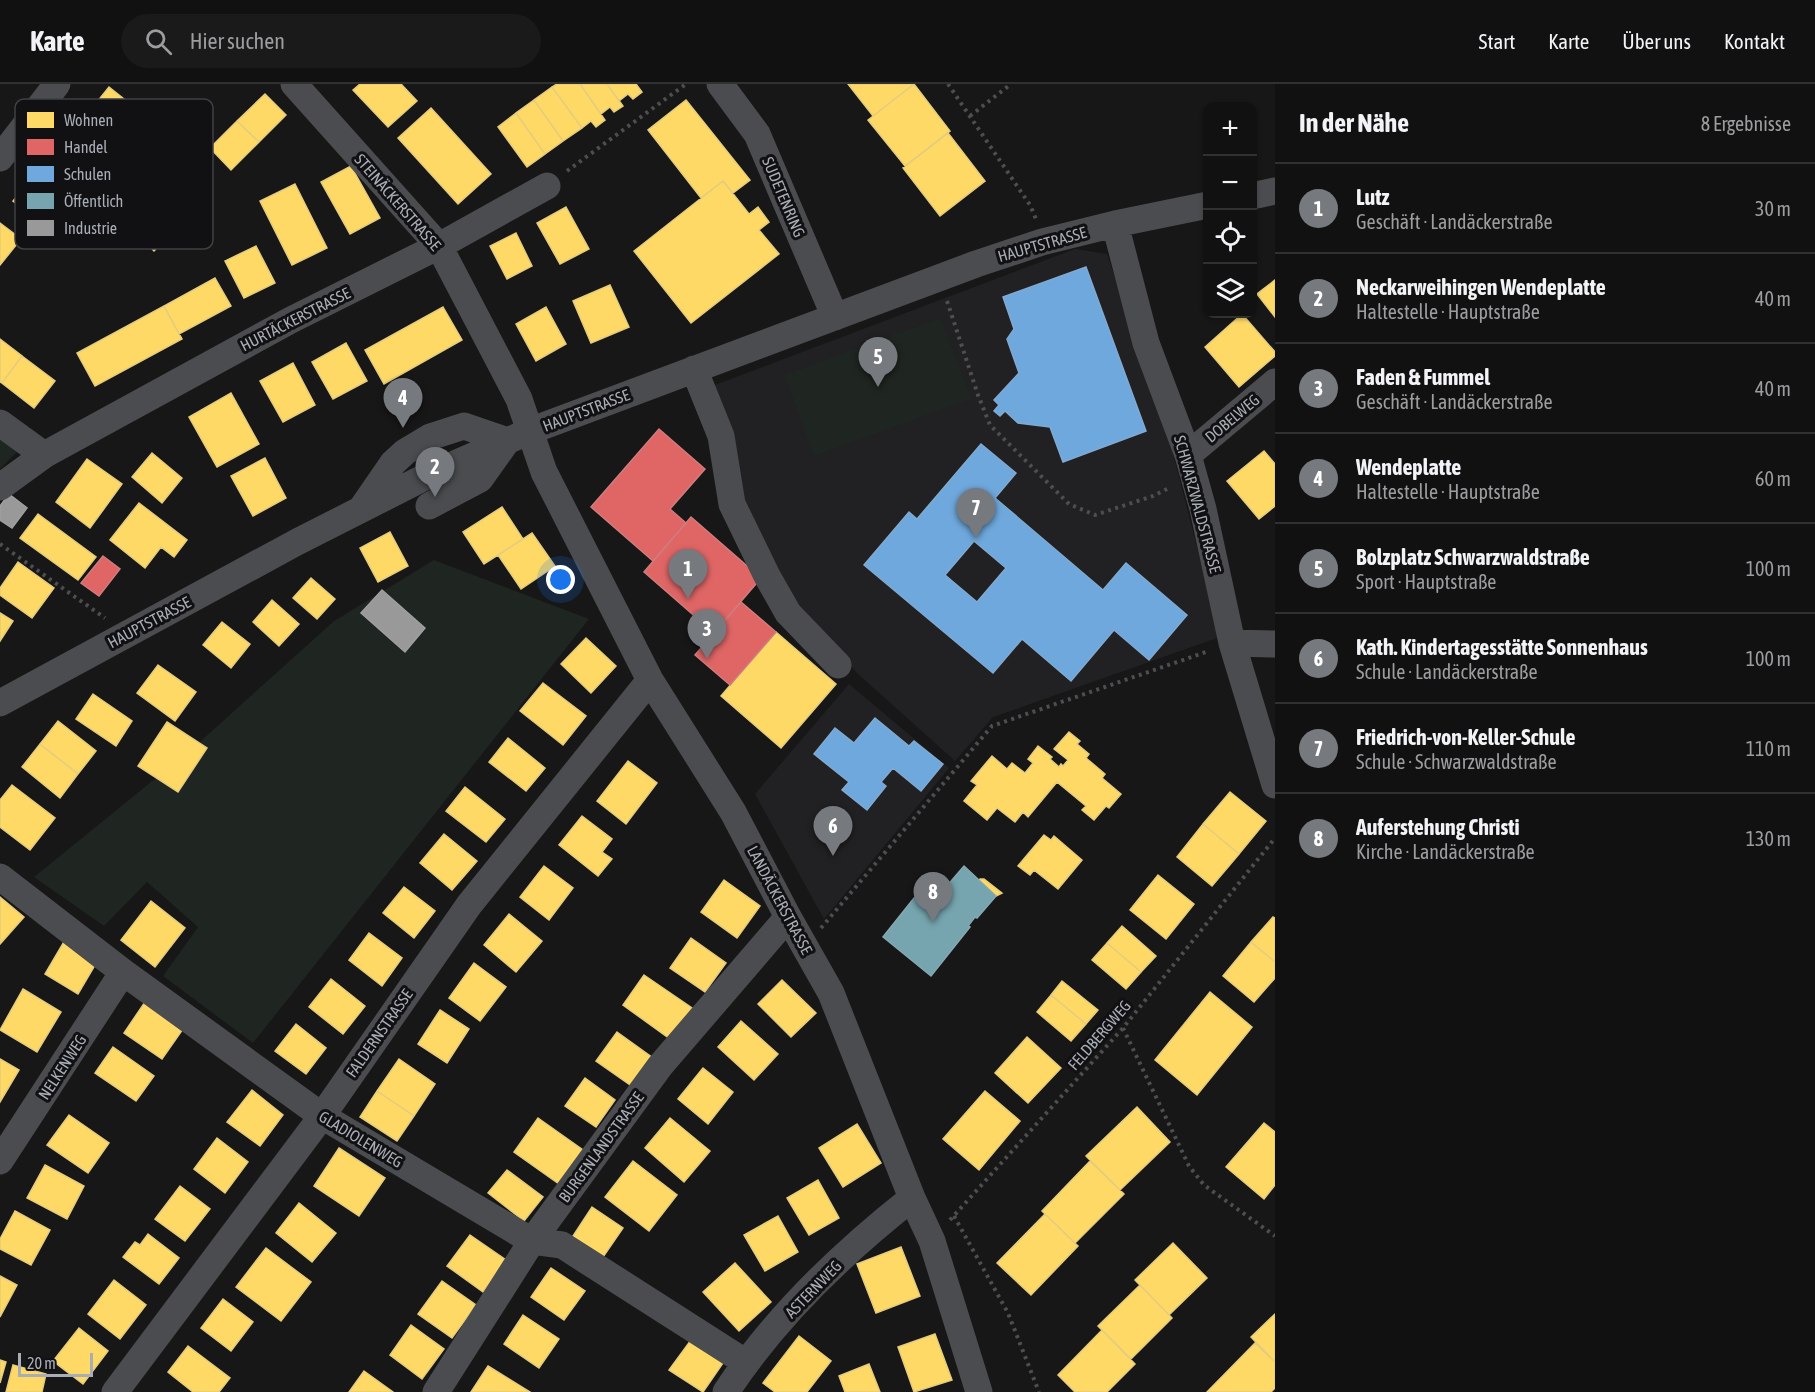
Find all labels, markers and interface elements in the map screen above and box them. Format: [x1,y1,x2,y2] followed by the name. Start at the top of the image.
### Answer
[121,14,541,68] search box
[30,25,85,57] text: Karte
[142,25,175,58] icon: search
[190,28,285,54] text: Hier suchen
[1479,29,1515,53] text: Start
[1548,29,1589,53] text: Karte
[1622,29,1691,53] text: Über uns
[1724,29,1785,53] text: Kontakt
[15,99,213,249] legend
[1203,102,1257,318] map controls
[1203,102,1257,156] button: +
[1299,108,1409,138] text: In der Nähe
[64,111,113,129] text: Wohnen
[1701,112,1791,135] text: 8 Ergebnisse
[64,138,108,156] text: Handel
[351,150,445,254] street label: STEINÄCKERSTRASSE
[759,154,809,240] street label: SUDETENRING
[1203,156,1257,210] button: −
[64,165,111,183] text: Schulen
[1356,184,1389,210] text: Lutz
[64,192,123,210] text: Öffentlich
[1314,197,1323,220] text: 1
[1755,197,1791,220] text: 30 m
[1203,210,1257,264] button: locate
[1356,210,1553,233] text: Geschäft · Landäckerstraße
[64,219,117,237] text: Industrie
[996,223,1089,265] street label: HAUPTSTRASSE
[1203,264,1257,318] button: layers
[1356,274,1606,300] text: Neckarweihingen Wendeplatte
[237,284,353,354] street label: HURTÄCKERSTRASSE
[1314,287,1323,310] text: 2
[1755,287,1791,310] text: 40 m
[1356,300,1540,323] text: Haltestelle · Hauptstraße
[858,338,898,387] pin: 5
[1356,364,1490,390] text: Faden & Fummel
[1314,377,1323,400] text: 3
[1755,377,1791,400] text: 40 m
[384,378,422,428] pin: 4
[540,385,632,435] street label: HAUPTSTRASSE
[1201,390,1263,446] street label: DOBELWEG
[1356,390,1553,413] text: Geschäft · Landäckerstraße
[1171,433,1225,575] street label: SCHWARZWALDSTRASSE
[416,448,454,497] pin: 2
[1356,454,1461,480] text: Wendeplatte
[1314,467,1323,490] text: 4
[1755,467,1791,490] text: 60 m
[1356,480,1540,503] text: Haltestelle · Hauptstraße
[956,488,996,538] pin: 7
[1356,544,1590,570] text: Bolzplatz Schwarzwaldstraße
[668,550,708,599] pin: 1
[1314,557,1323,580] text: 5
[1746,557,1791,580] text: 100 m
[546,565,575,594] your location
[1356,570,1496,593] text: Sport · Hauptstraße
[104,593,194,651] street label: HAUPTSTRASSE
[688,610,726,659] pin: 3
[1356,634,1648,660] text: Kath. Kindertagesstätte Sonnenhaus
[1314,647,1323,670] text: 6
[1746,647,1791,670] text: 100 m
[1356,660,1538,683] text: Schule · Landäckerstraße
[1356,724,1576,750] text: Friedrich-von-Keller-Schule
[1314,737,1323,760] text: 7
[1746,737,1791,760] text: 110 m
[1356,750,1556,773] text: Schule · Schwarzwaldstraße
[814,806,852,856] pin: 6
[1356,814,1520,840] text: Auferstehung Christi
[1314,827,1323,850] text: 8
[1746,827,1791,850] text: 130 m
[1356,840,1535,863] text: Kirche · Landäckerstraße
[744,843,816,957] street label: LANDÄCKERSTRASSE
[914,872,952,922] pin: 8
[342,985,416,1080] street label: FALDERNSTRASSE
[1064,997,1134,1073] street label: FELDBERGWEG
[34,1031,90,1103] street label: NELKENWEG
[555,1088,647,1206] street label: BURGENLANDSTRASSE
[316,1107,406,1171] street label: GLADIOLENWEG
[781,1257,845,1321] street label: ASTERNWEG
[18,1350,93,1378] scale bar
[27,1354,56,1372] text: 20 m

